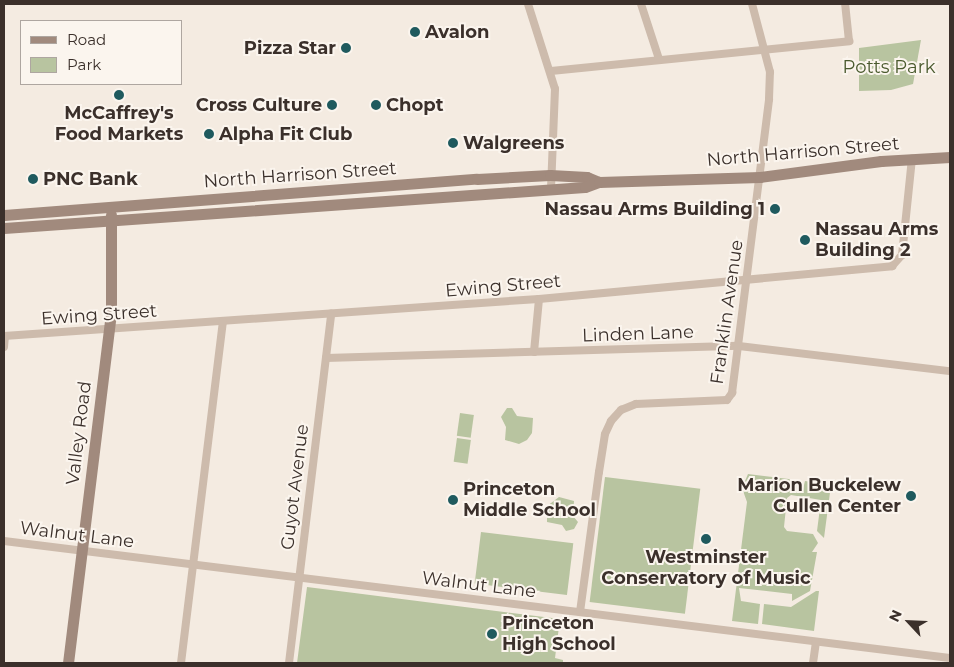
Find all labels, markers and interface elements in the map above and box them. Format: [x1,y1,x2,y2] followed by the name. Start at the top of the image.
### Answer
[20,20,182,85] legend
[425,21,489,43] place label: Avalon
[409,26,421,38] marker: Avalon
[67,30,106,49] text: Road
[244,37,336,59] place label: Pizza Star
[340,42,352,54] marker: Pizza Star
[67,55,101,74] text: Park
[843,56,935,78] park label: Potts Park
[113,89,125,101] marker: McCaffrey's Food Markets
[196,94,322,116] place label: Cross Culture
[386,94,444,116] place label: Chopt
[326,99,338,111] marker: Cross Culture
[370,99,382,111] marker: Chopt
[55,103,183,146] place label: McCaffrey's Food Markets
[219,123,352,145] place label: Alpha Fit Club
[203,128,215,140] marker: Alpha Fit Club
[463,132,564,154] place label: Walgreens
[706,133,900,171] street label: North Harrison Street
[447,137,459,149] marker: Walgreens
[203,157,397,193] street label: North Harrison Street
[43,168,138,190] place label: PNC Bank
[27,173,39,185] marker: PNC Bank
[545,198,765,220] place label: Nassau Arms Building 1
[769,203,781,215] marker: Nassau Arms Building 1
[815,219,938,262] place label: Nassau Arms Building 2
[799,234,811,246] marker: Nassau Arms Building 2
[706,238,748,386] street label: Franklin Avenue
[444,270,562,302] street label: Ewing Street
[40,300,158,330] street label: Ewing Street
[582,321,694,347] street label: Linden Lane
[62,380,96,486] street label: Valley Road
[277,423,313,551] street label: Guyot Avenue
[737,475,901,518] place label: Marion Buckelew Cullen Center
[463,479,596,522] place label: Princeton Middle School
[905,490,917,502] marker: Marion Buckelew Cullen Center
[447,494,459,506] marker: Princeton Middle School
[19,517,135,553] street label: Walnut Lane
[700,533,712,545] marker: Westminster Conservatory of Music
[601,547,811,590] place label: Westminster Conservatory of Music
[421,567,537,603] street label: Walnut Lane
[884,597,934,647] north arrow
[885,607,906,625] text: N
[502,613,616,656] place label: Princeton High School
[486,628,498,640] marker: Princeton High School

